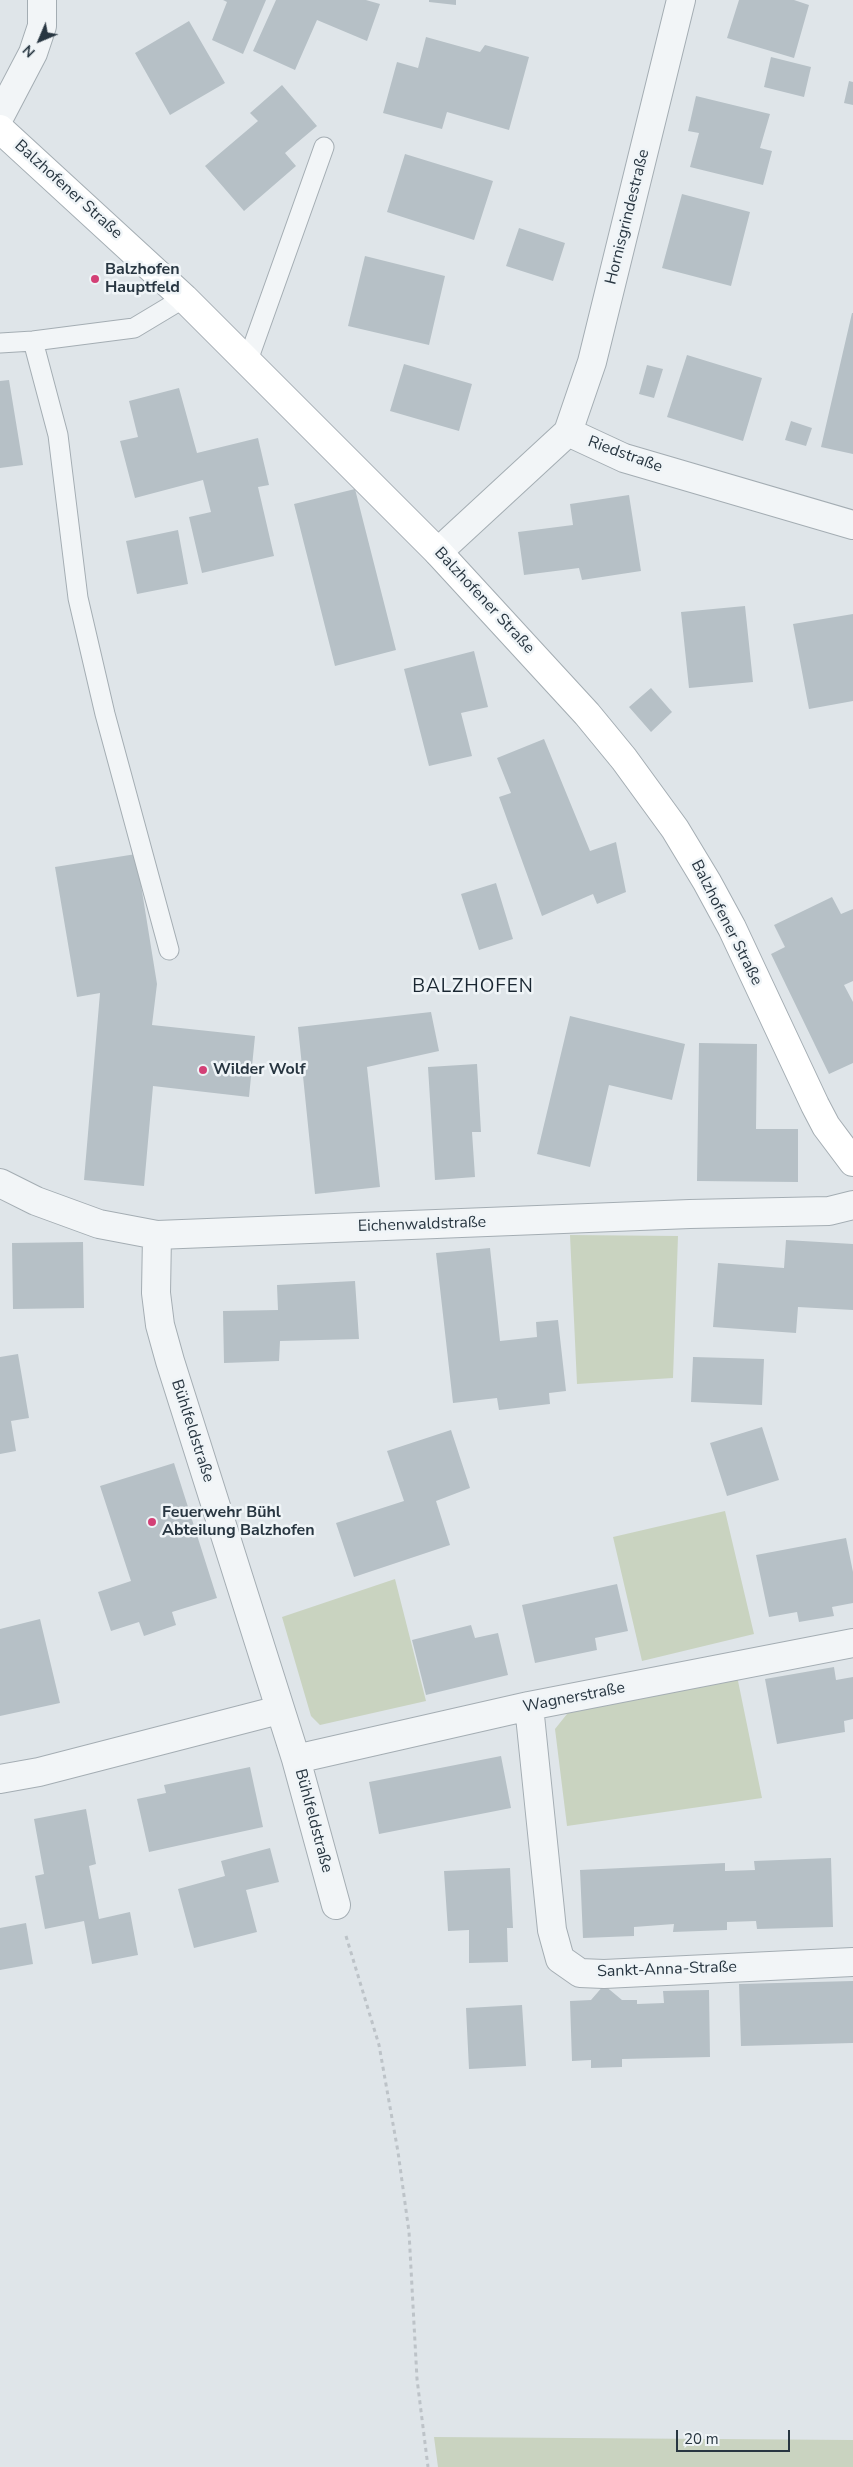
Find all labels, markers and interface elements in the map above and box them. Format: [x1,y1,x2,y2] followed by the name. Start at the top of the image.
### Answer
[15,15,65,65] north arrow
[19,41,39,61] text: N
[10,137,126,243] street label: Balzhofener Straße
[602,147,654,287] street label: Hornisgrindestraße
[105,260,180,298] place label: Balzhofen Hauptfeld
[89,273,101,285] marker: Balzhofen Hauptfeld
[585,433,665,477] street label: Riedstraße
[430,544,538,658] street label: Balzhofener Straße
[686,857,766,989] street label: Balzhofener Straße
[411,976,535,998] district label: BALZHOFEN
[213,1060,306,1080] place label: Wilder Wolf
[197,1064,209,1076] marker: Wilder Wolf
[357,1213,487,1237] street label: Eichenwaldstraße
[166,1377,218,1485] street label: Bühlfeldstraße
[162,1503,315,1541] place label: Feuerwehr Bühl Abteilung Balzhofen
[146,1516,158,1528] marker: Feuerwehr Bühl Abteilung Balzhofen
[521,1679,627,1717] street label: Wagnerstraße
[290,1767,336,1875] street label: Bühlfeldstraße
[597,1958,737,1982] street label: Sankt-Anna-Straße
[678,2420,792,2452] scale bar
[684,2429,719,2449] text: 20 m

